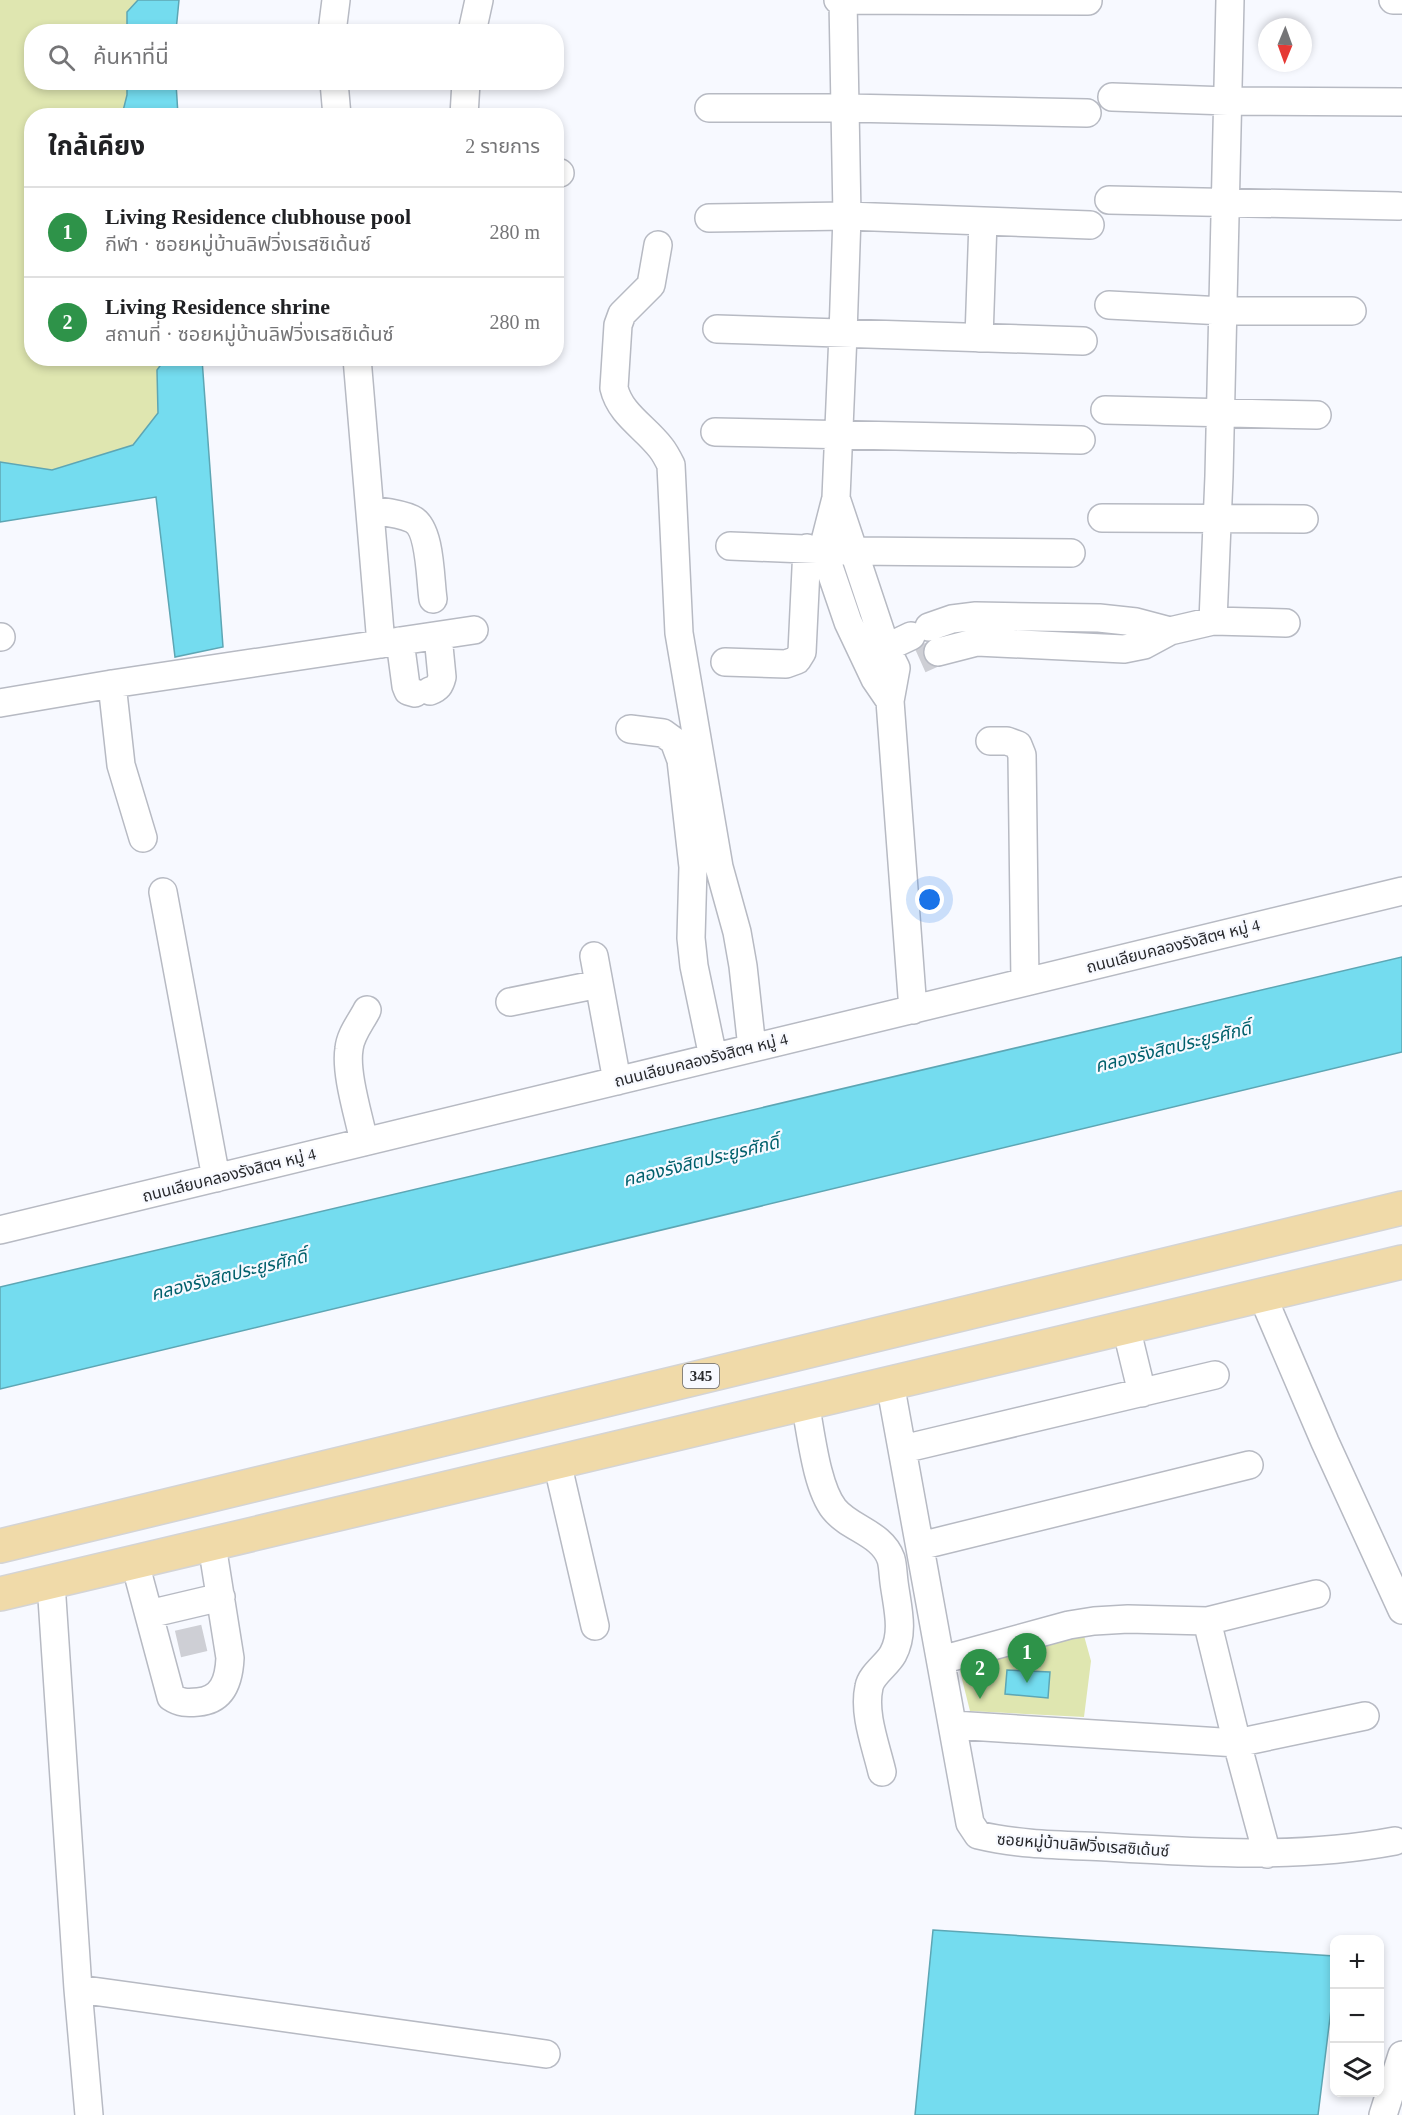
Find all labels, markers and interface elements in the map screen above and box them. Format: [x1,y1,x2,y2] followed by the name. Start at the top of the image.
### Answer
[1258,18,1312,72] north arrow
[24,24,564,90] search box
[45,41,78,74] icon: search
[93,44,169,69] text: ค้นหาที่นี่
[48,132,145,161] text: ใกล้เคียง
[465,135,540,157] text: 2 รายการ
[105,204,411,229] text: Living Residence clubhouse pool
[63,221,73,243] text: 1
[489,221,540,243] text: 280 m
[105,233,371,255] text: กีฬา · ซอยหมู่บ้านลิฟวิ่งเรสซิเด้นซ์
[105,294,330,319] text: Living Residence shrine
[63,311,73,333] text: 2
[489,311,540,333] text: 280 m
[105,323,394,345] text: สถานที่ · ซอยหมู่บ้านลิฟวิ่งเรสซิเด้นซ์
[915,885,944,914] your location
[1085,916,1262,977] street label: ถนนเลียบคลองรังสิตฯ หมู่ 4
[1093,1016,1258,1077] water label: คลองรังสิตประยูรศักดิ์
[613,1030,790,1091] street label: ถนนเลียบคลองรังสิตฯ หมู่ 4
[621,1130,786,1191] water label: คลองรังสิตประยูรศักดิ์
[141,1145,318,1206] street label: ถนนเลียบคลองรังสิตฯ หมู่ 4
[149,1244,314,1305] water label: คลองรังสิตประยูรศักดิ์
[683,1364,719,1388] road number: 345
[1008,1634,1046,1683] pin: 1
[960,1650,1000,1699] pin: 2
[996,1828,1170,1861] street label: ซอยหมู่บ้านลิฟวิ่งเรสซิเด้นซ์
[1330,1935,1384,2097] map controls
[1330,1935,1384,1989] button: +
[1330,1989,1384,2043] button: −
[1330,2043,1384,2097] button: layers

